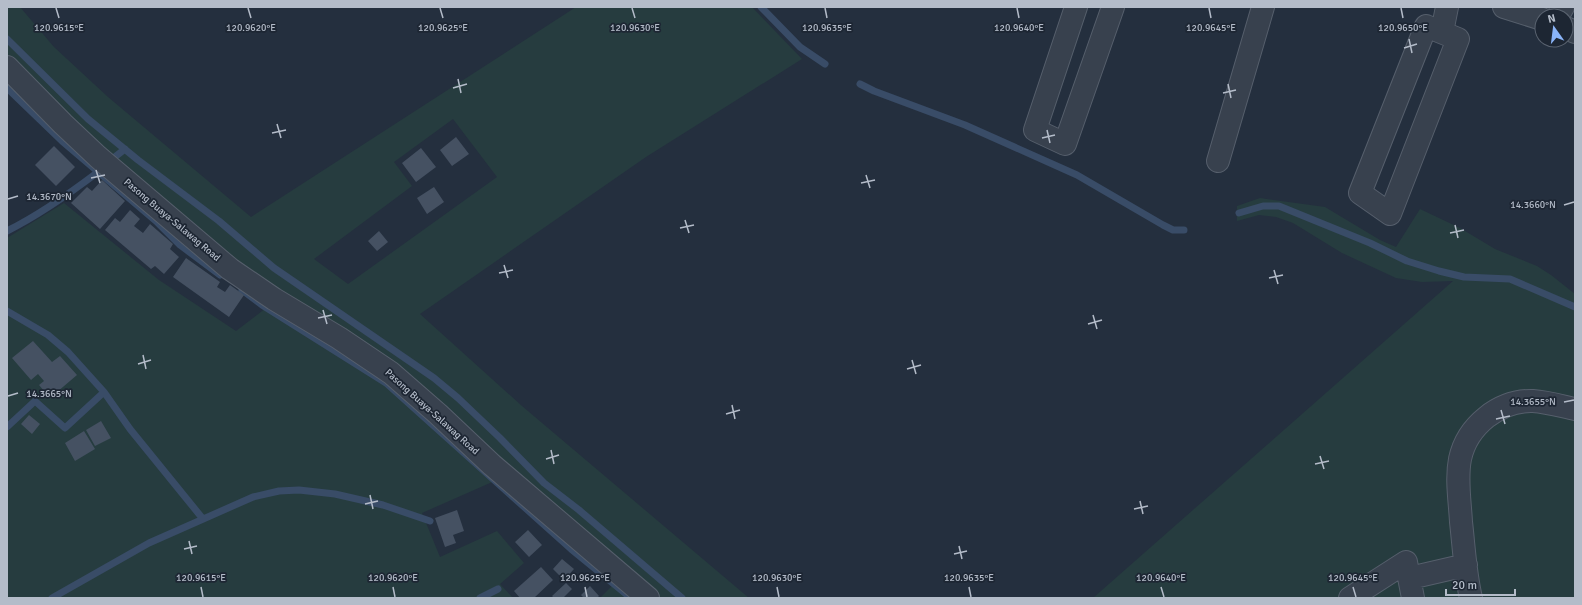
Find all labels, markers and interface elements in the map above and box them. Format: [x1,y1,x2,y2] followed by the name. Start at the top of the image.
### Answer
[1534,8,1574,48] north arrow
[1546,12,1557,26] text: N
[34,22,84,34] text: 120.9615°E
[226,22,276,34] text: 120.9620°E
[418,22,468,34] text: 120.9625°E
[610,22,660,34] text: 120.9630°E
[802,22,852,34] text: 120.9635°E
[994,22,1044,34] text: 120.9640°E
[1186,22,1236,34] text: 120.9645°E
[1378,22,1428,34] text: 120.9650°E
[121,176,223,264] street label: Pasong Buaya-Salawag Road
[26,191,72,203] text: 14.3670°N
[1510,199,1556,211] text: 14.3660°N
[383,367,481,457] street label: Pasong Buaya-Salawag Road
[26,388,72,400] text: 14.3665°N
[1510,396,1556,408] text: 14.3655°N
[1446,571,1515,597] scale bar
[176,572,226,584] text: 120.9615°E
[368,572,418,584] text: 120.9620°E
[560,572,610,584] text: 120.9625°E
[752,572,802,584] text: 120.9630°E
[944,572,994,584] text: 120.9635°E
[1136,572,1186,584] text: 120.9640°E
[1328,572,1378,584] text: 120.9645°E
[1452,578,1477,593] text: 20 m

